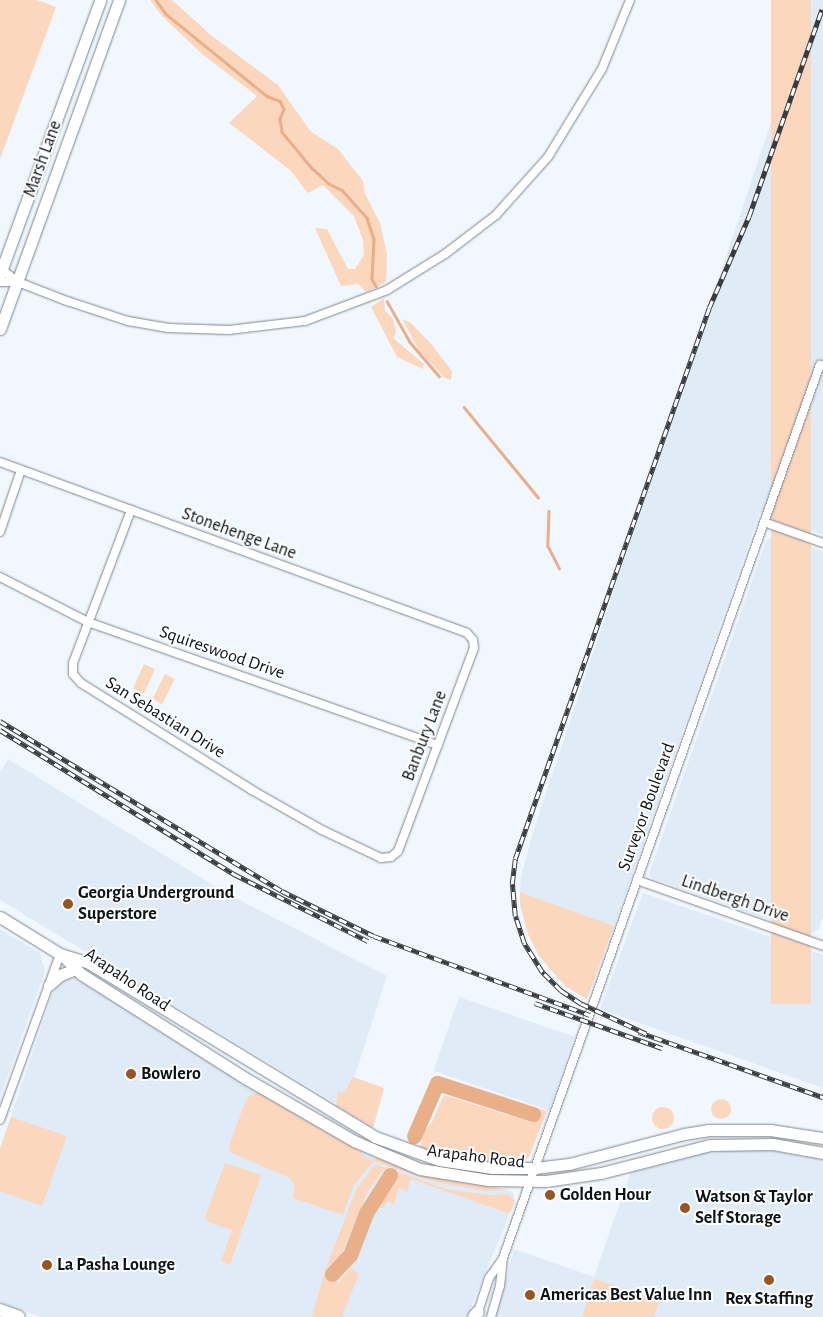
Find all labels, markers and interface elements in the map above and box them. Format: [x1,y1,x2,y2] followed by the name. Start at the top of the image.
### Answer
[19,118,67,200] street label: Marsh Lane
[179,503,299,565] street label: Stonehenge Lane
[157,621,287,685] street label: Squireswood Drive
[101,673,229,763] street label: San Sebastian Drive
[398,688,452,784] street label: Banbury Lane
[614,740,680,874] street label: Surveyor Boulevard
[678,870,792,928] street label: Lindbergh Drive
[78,883,234,926] place label: Georgia Underground Superstore
[62,898,74,910] marker: Georgia Underground Superstore
[80,943,174,1017] street label: Arapaho Road
[141,1063,201,1085] place label: Bowlero
[125,1068,137,1080] marker: Bowlero
[426,1140,526,1174] street label: Arapaho Road
[560,1184,651,1206] place label: Golden Hour
[695,1187,813,1230] place label: Watson & Taylor Self Storage
[544,1189,556,1201] marker: Golden Hour
[679,1202,691,1214] marker: Watson & Taylor Self Storage
[57,1254,175,1276] place label: La Pasha Lounge
[41,1259,53,1271] marker: La Pasha Lounge
[763,1274,775,1286] marker: Rex Staffing
[540,1284,712,1306] place label: Americas Best Value Inn
[725,1288,813,1310] place label: Rex Staffing
[524,1289,536,1301] marker: Americas Best Value Inn

